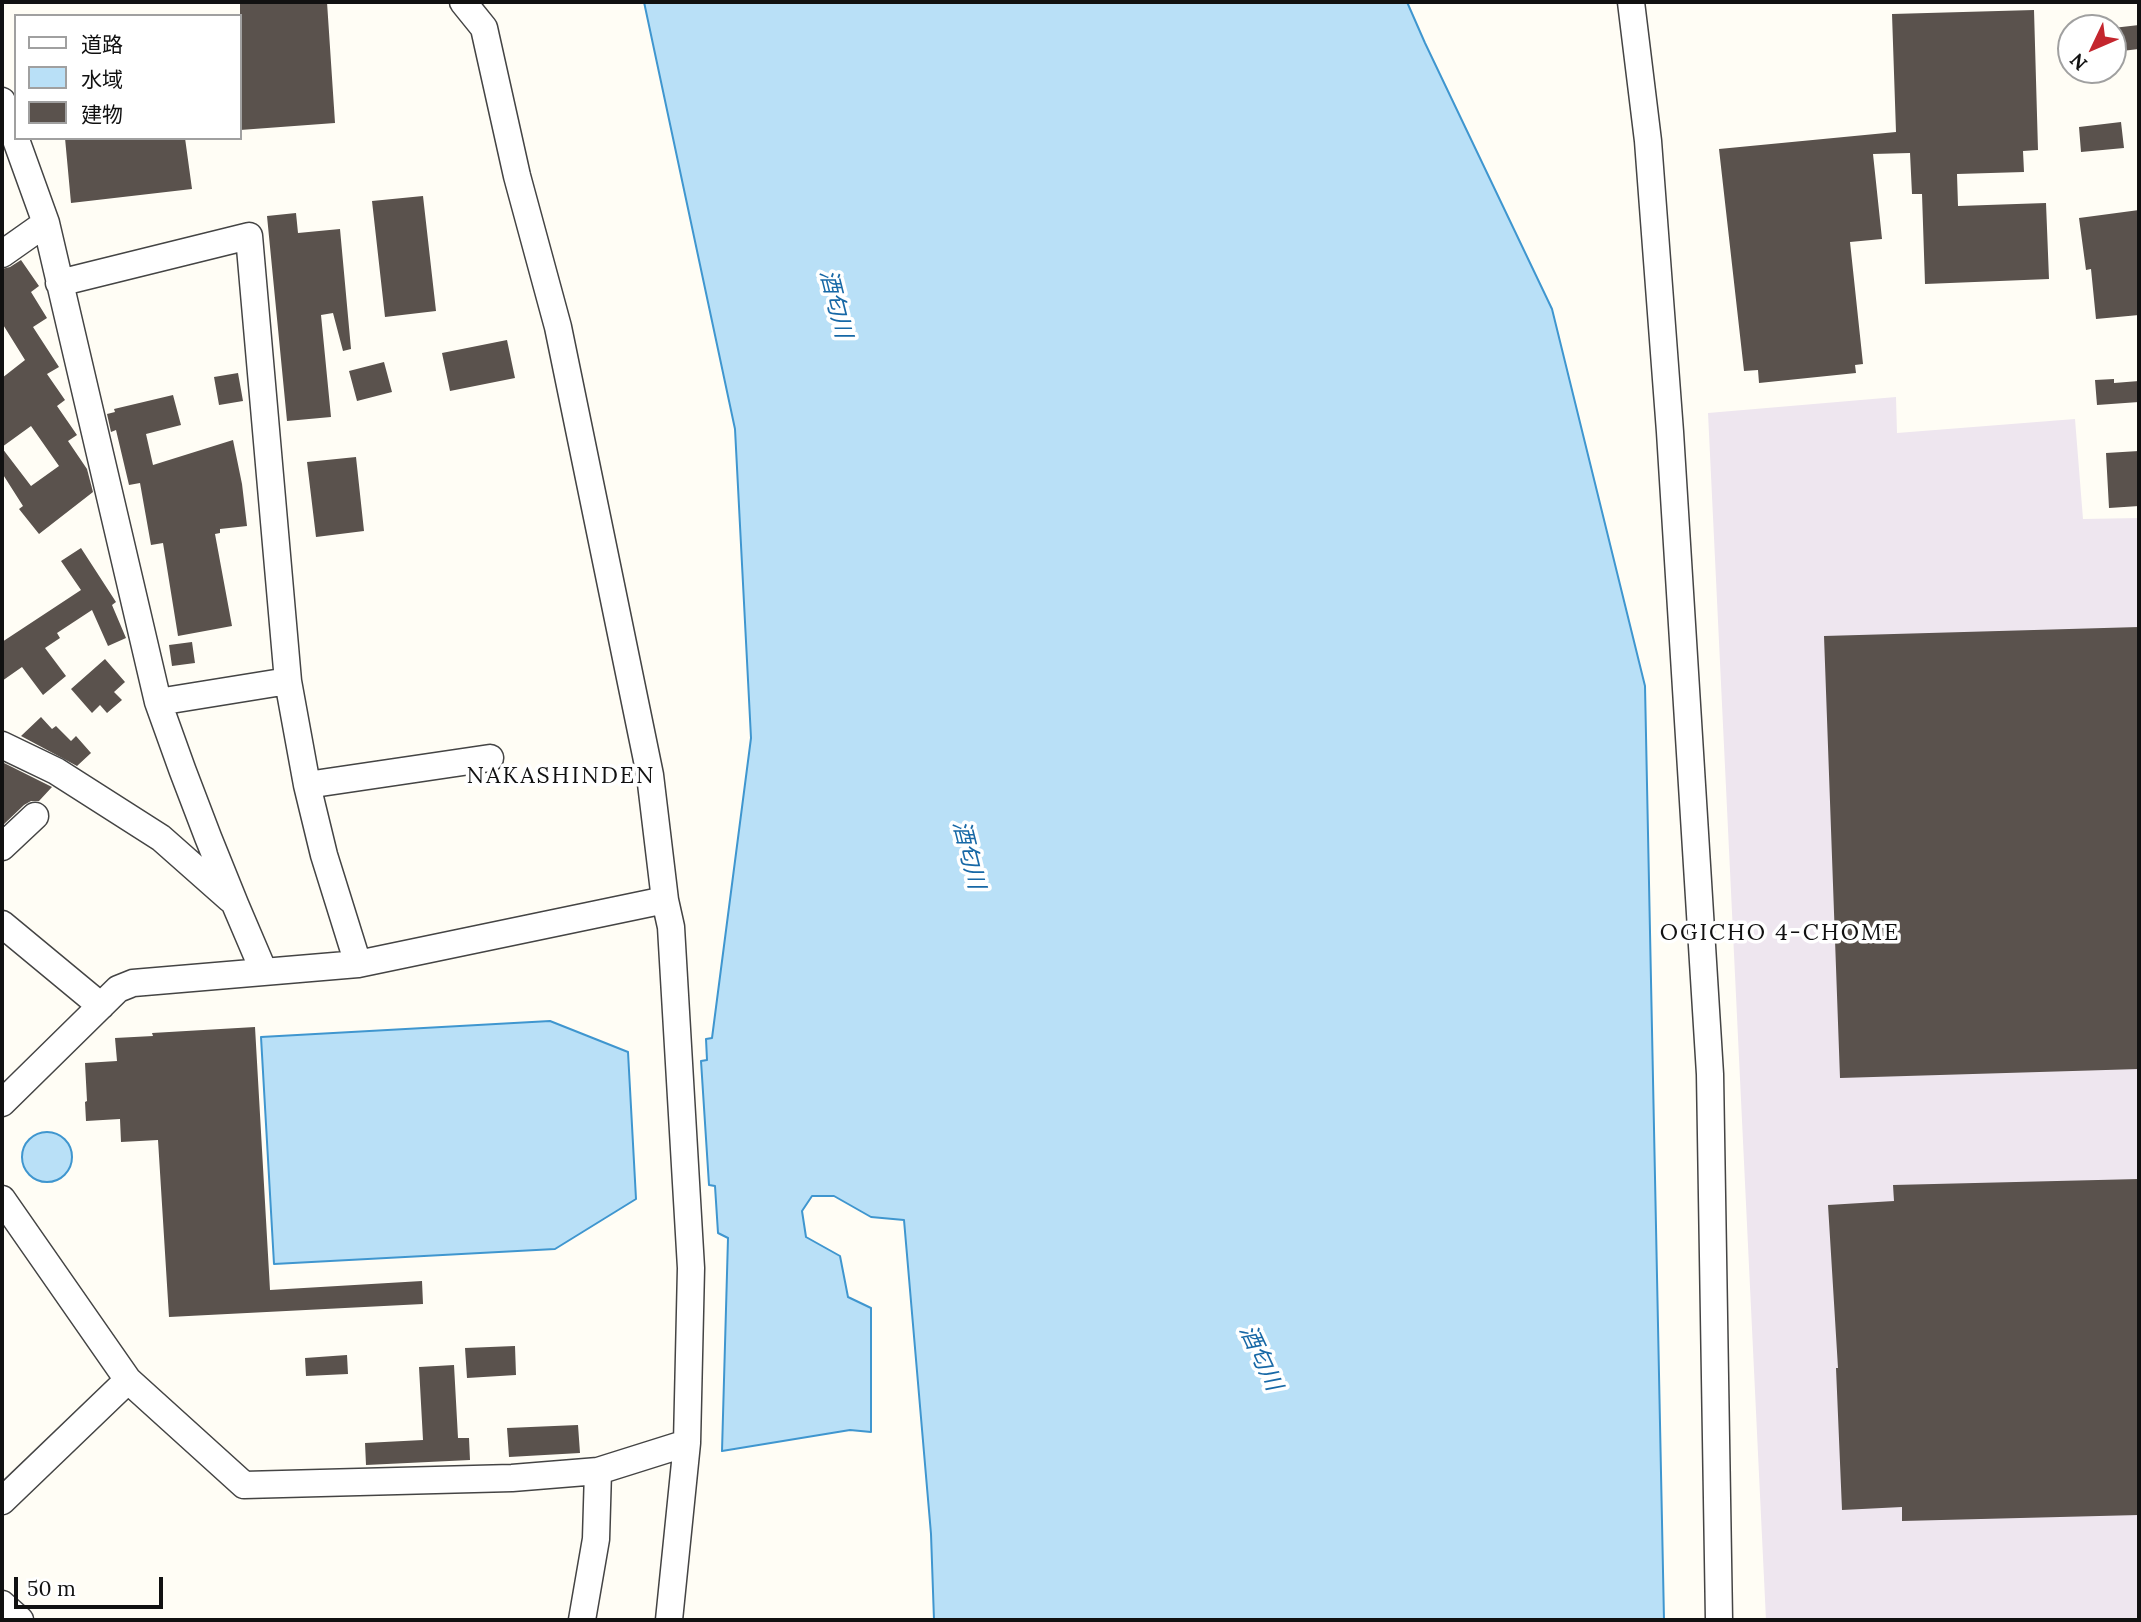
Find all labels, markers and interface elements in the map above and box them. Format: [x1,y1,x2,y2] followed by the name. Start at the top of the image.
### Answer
[14,14,242,140] legend
[2057,14,2127,84] north arrow
[81,31,123,58] text: 道路
[2065,49,2092,76] text: N
[81,66,123,93] text: 水域
[81,101,123,128] text: 建物
[813,267,857,341] water label: 酒匂川
[468,762,654,790] district label: NAKASHINDEN
[946,818,990,892] water label: 酒匂川
[1662,919,1898,947] district label: OGICHO 4-CHOME
[1233,1321,1287,1395] water label: 酒匂川
[18,1562,166,1606] scale bar
[27,1575,76,1602] text: 50 m

